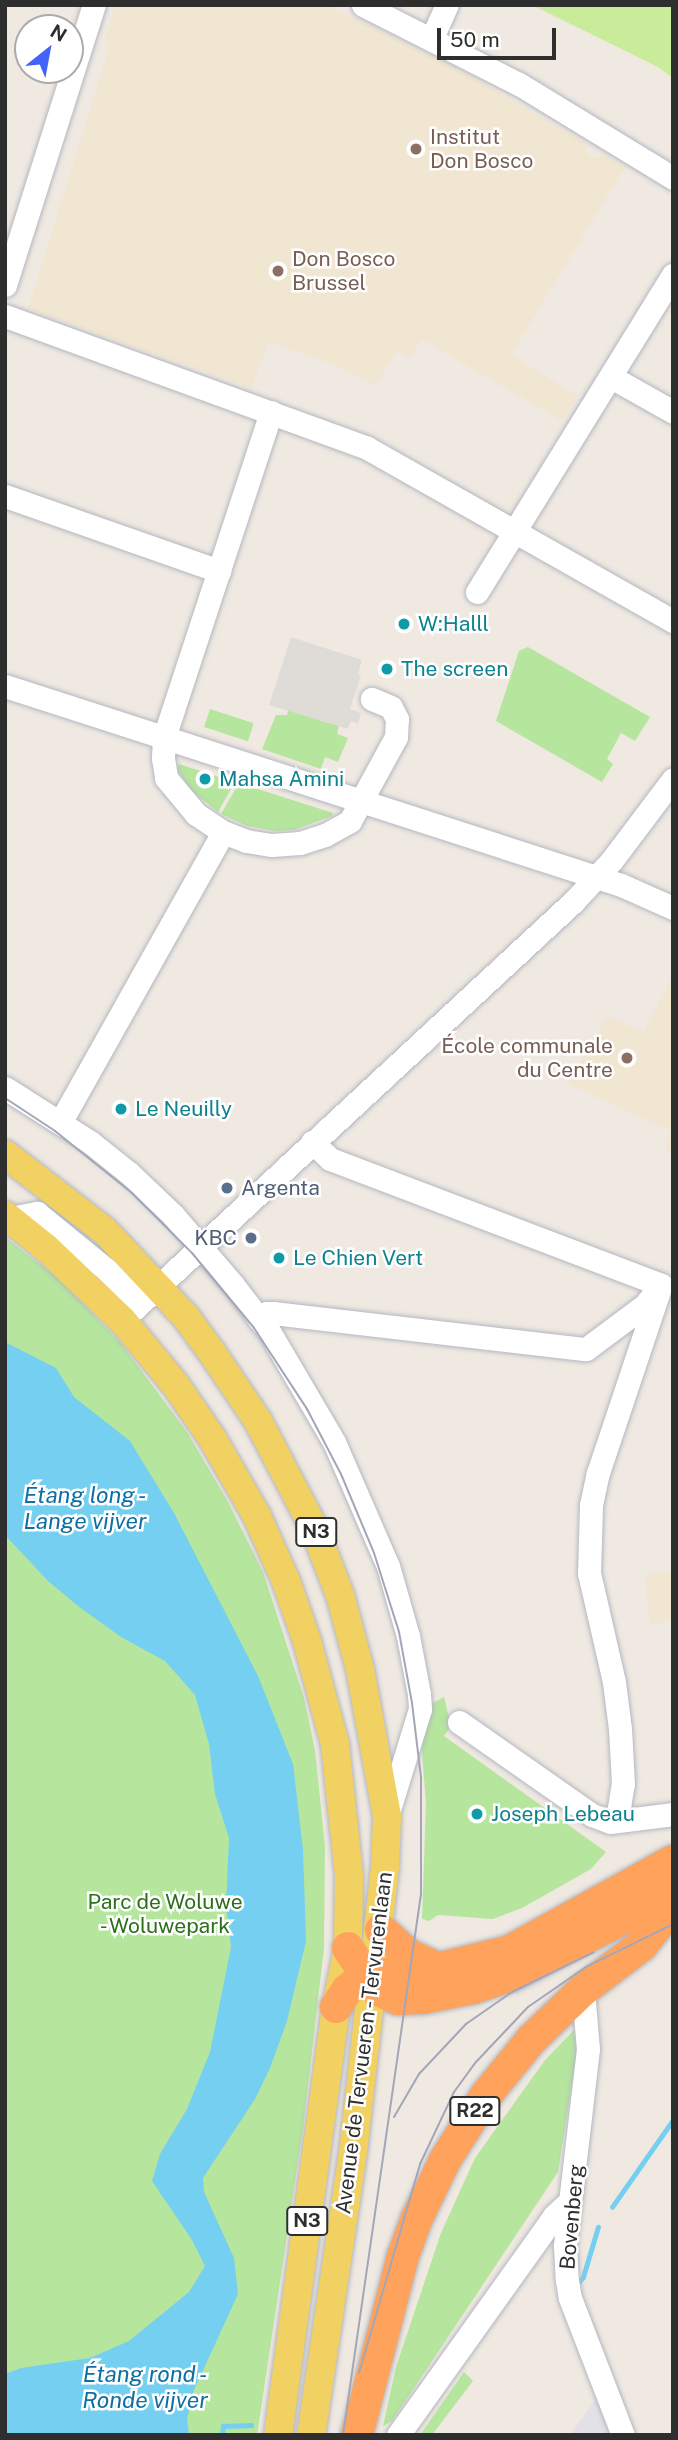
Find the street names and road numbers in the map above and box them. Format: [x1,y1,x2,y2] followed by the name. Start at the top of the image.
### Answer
[295,1516,337,1548] road number: N3
[330,1867,398,2219] street label: Avenue de Tervueren - Tervurenlaan
[449,2096,501,2126] road number: R22
[555,2163,589,2271] street label: Bovenberg
[286,2206,328,2236] road number: N3

